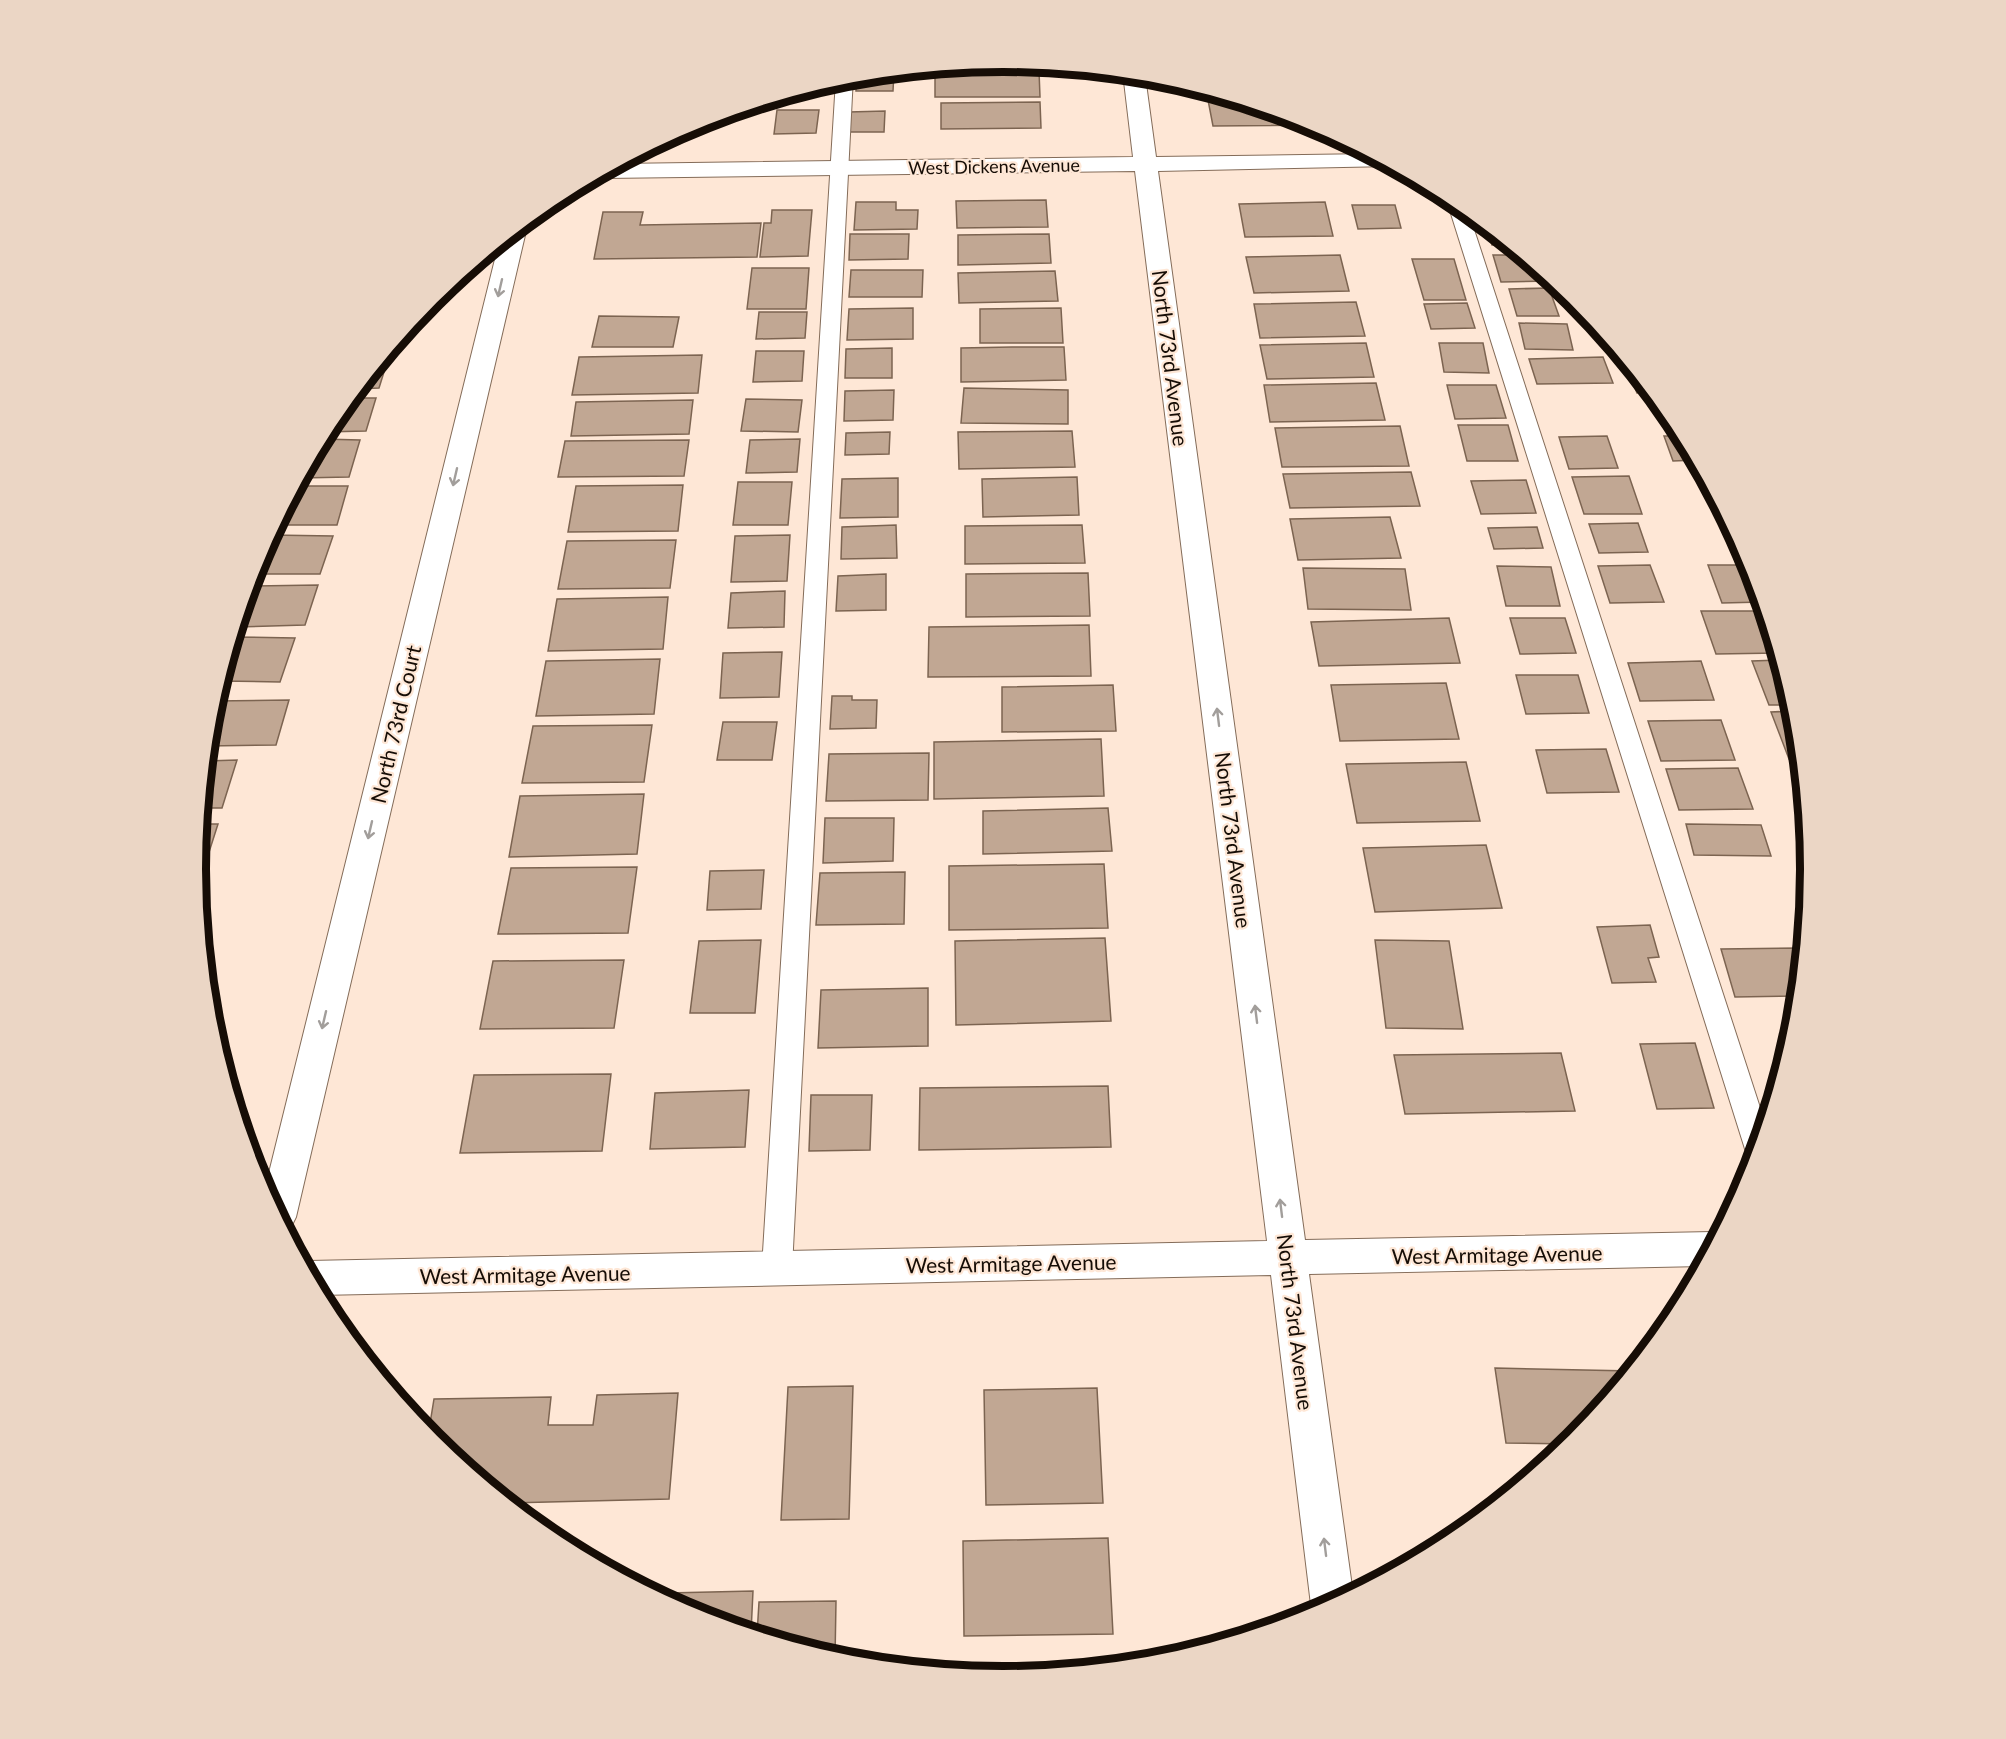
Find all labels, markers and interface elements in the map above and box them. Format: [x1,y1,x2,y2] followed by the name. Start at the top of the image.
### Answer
[908,154,1080,178] street label: West Dickens Avenue
[1148,268,1194,448] street label: North 73rd Avenue
[494,278,506,297] one-way arrow
[448,468,460,487] one-way arrow
[365,642,425,805] street label: North 73rd Court
[1212,707,1223,727] one-way arrow
[1211,750,1257,930] street label: North 73rd Avenue
[363,821,375,840] one-way arrow
[1251,1005,1262,1025] one-way arrow
[318,1010,330,1029] one-way arrow
[1276,1198,1287,1218] one-way arrow
[1273,1232,1319,1412] street label: North 73rd Avenue
[1391,1240,1603,1268] street label: West Armitage Avenue
[905,1249,1117,1277] street label: West Armitage Avenue
[419,1260,631,1288] street label: West Armitage Avenue
[1320,1538,1331,1557] one-way arrow

